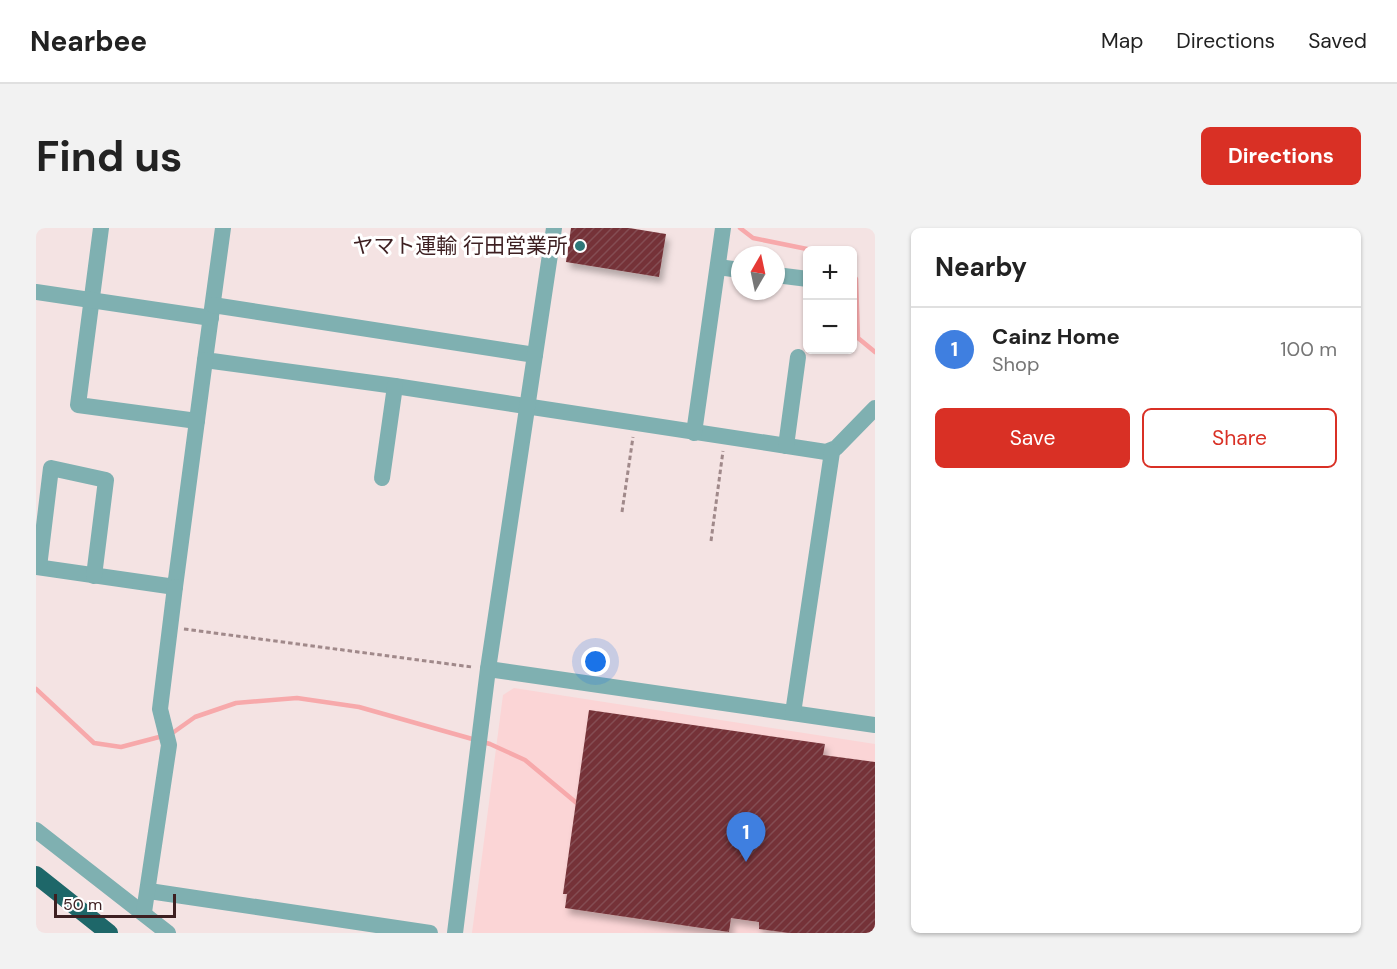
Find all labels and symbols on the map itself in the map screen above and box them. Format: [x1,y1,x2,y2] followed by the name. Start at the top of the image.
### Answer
[352,232,568,260] place label: ヤマト運輸 行田営業所
[573,239,587,253] marker: ヤマト運輸 行田営業所
[731,246,785,300] north arrow
[581,647,610,676] your location
[726,812,766,862] pin: 1
[54,891,176,918] scale bar

